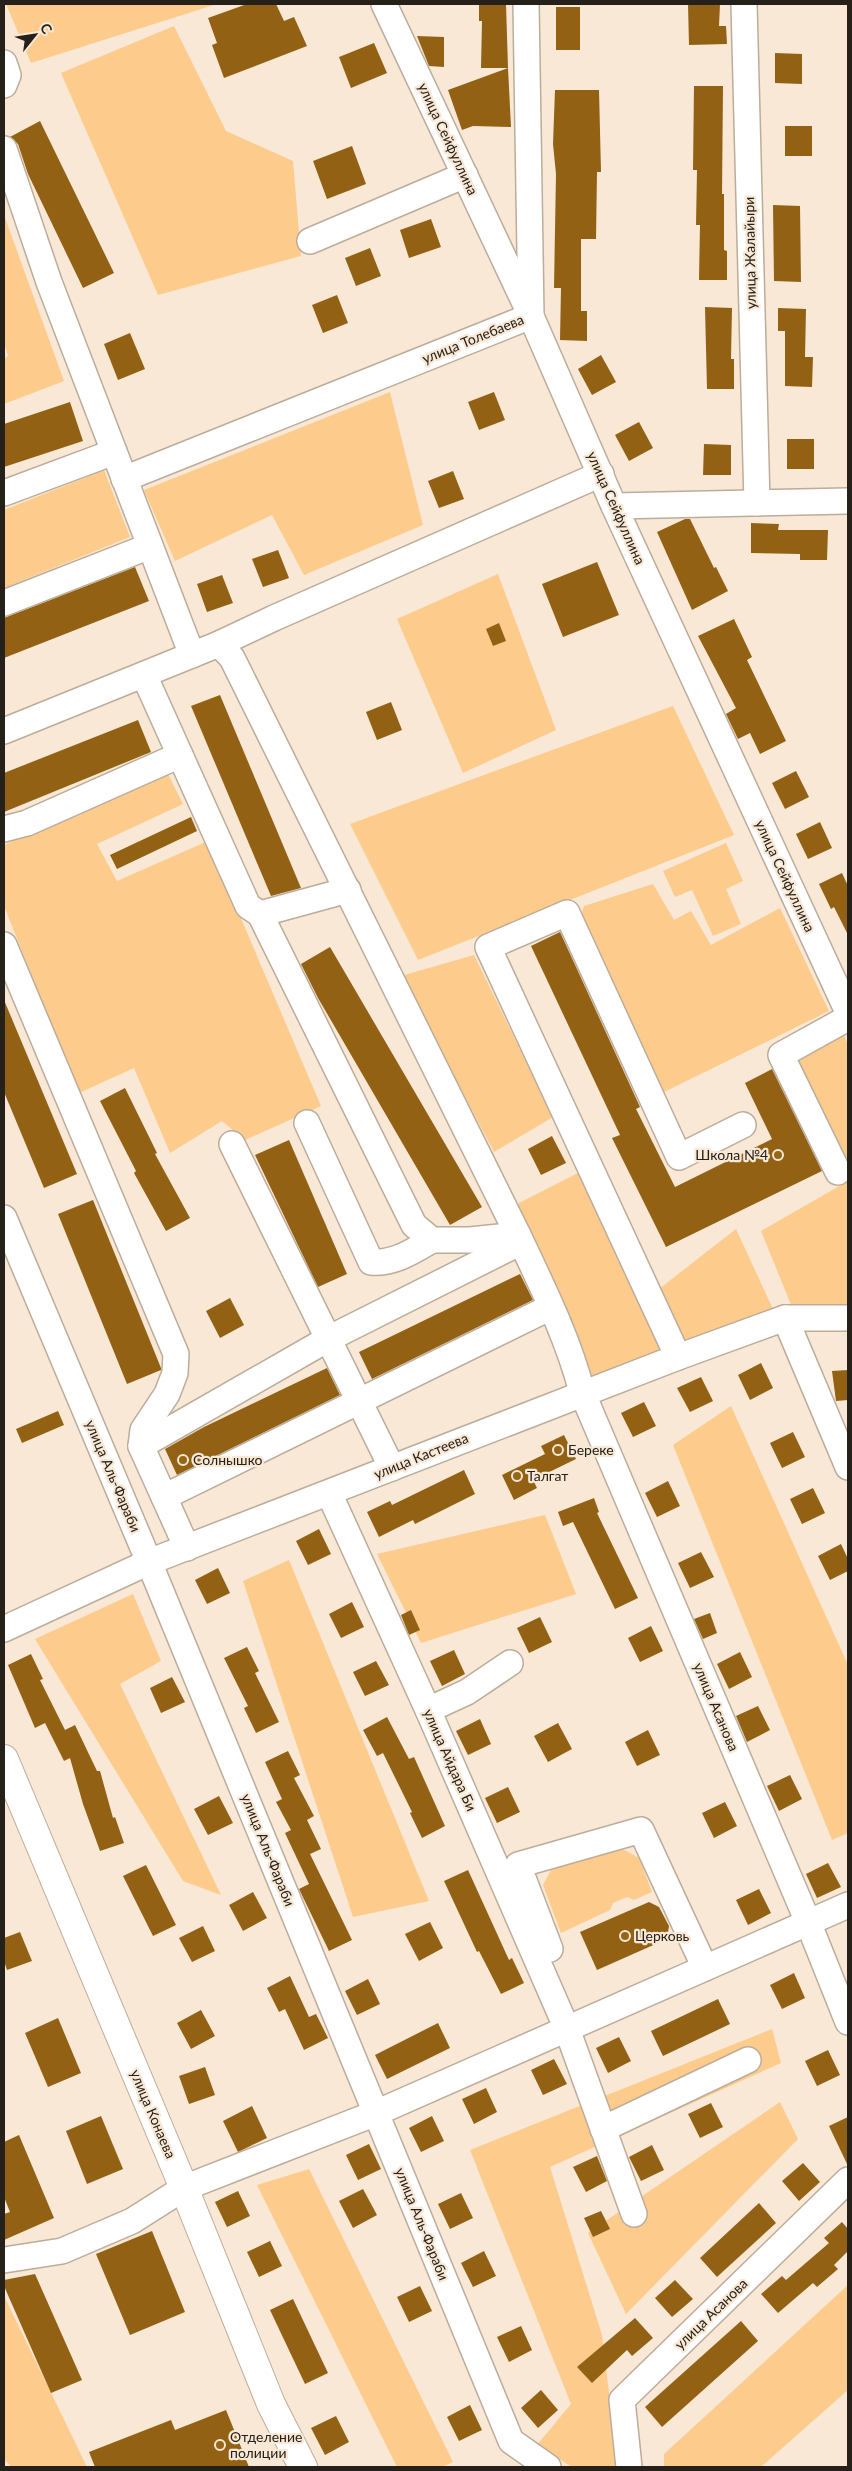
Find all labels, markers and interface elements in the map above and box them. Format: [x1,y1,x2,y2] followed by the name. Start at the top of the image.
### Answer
[10,10,60,60] north arrow
[37,20,57,37] text: С
[415,80,482,198] street label: улица Сейфуллина
[740,197,759,309] street label: улица Жалайыри
[419,310,526,367] street label: улица Толебаева
[584,449,649,567] street label: улица Сейфуллина
[752,817,819,935] street label: улица Сейфуллина
[695,1146,768,1163] place label: Школа №4
[772,1149,784,1161] marker: Школа №4
[82,1417,145,1534] street label: улица Аль-Фараби
[371,1429,471,1482] street label: улица Кастеева
[568,1441,614,1458] place label: Береке
[552,1444,564,1456] marker: Береке
[193,1451,263,1468] place label: Солнышко
[177,1454,189,1466] marker: Солнышко
[527,1467,568,1484] place label: Талгат
[511,1470,523,1482] marker: Талгат
[690,1660,743,1754] street label: улица Асанова
[420,1706,481,1813] street label: улица Айдара Би
[238,1791,299,1909] street label: улица Аль-Фараби
[635,1927,690,1944] place label: Церковь
[619,1930,631,1942] marker: Церковь
[127,2067,180,2161] street label: улица Конаева
[392,2165,453,2283] street label: улица Аль-Фараби
[671,2275,751,2353] street label: улица Асанова
[230,2428,302,2461] place label: Отделение полиции
[214,2439,226,2451] marker: Отделение полиции

